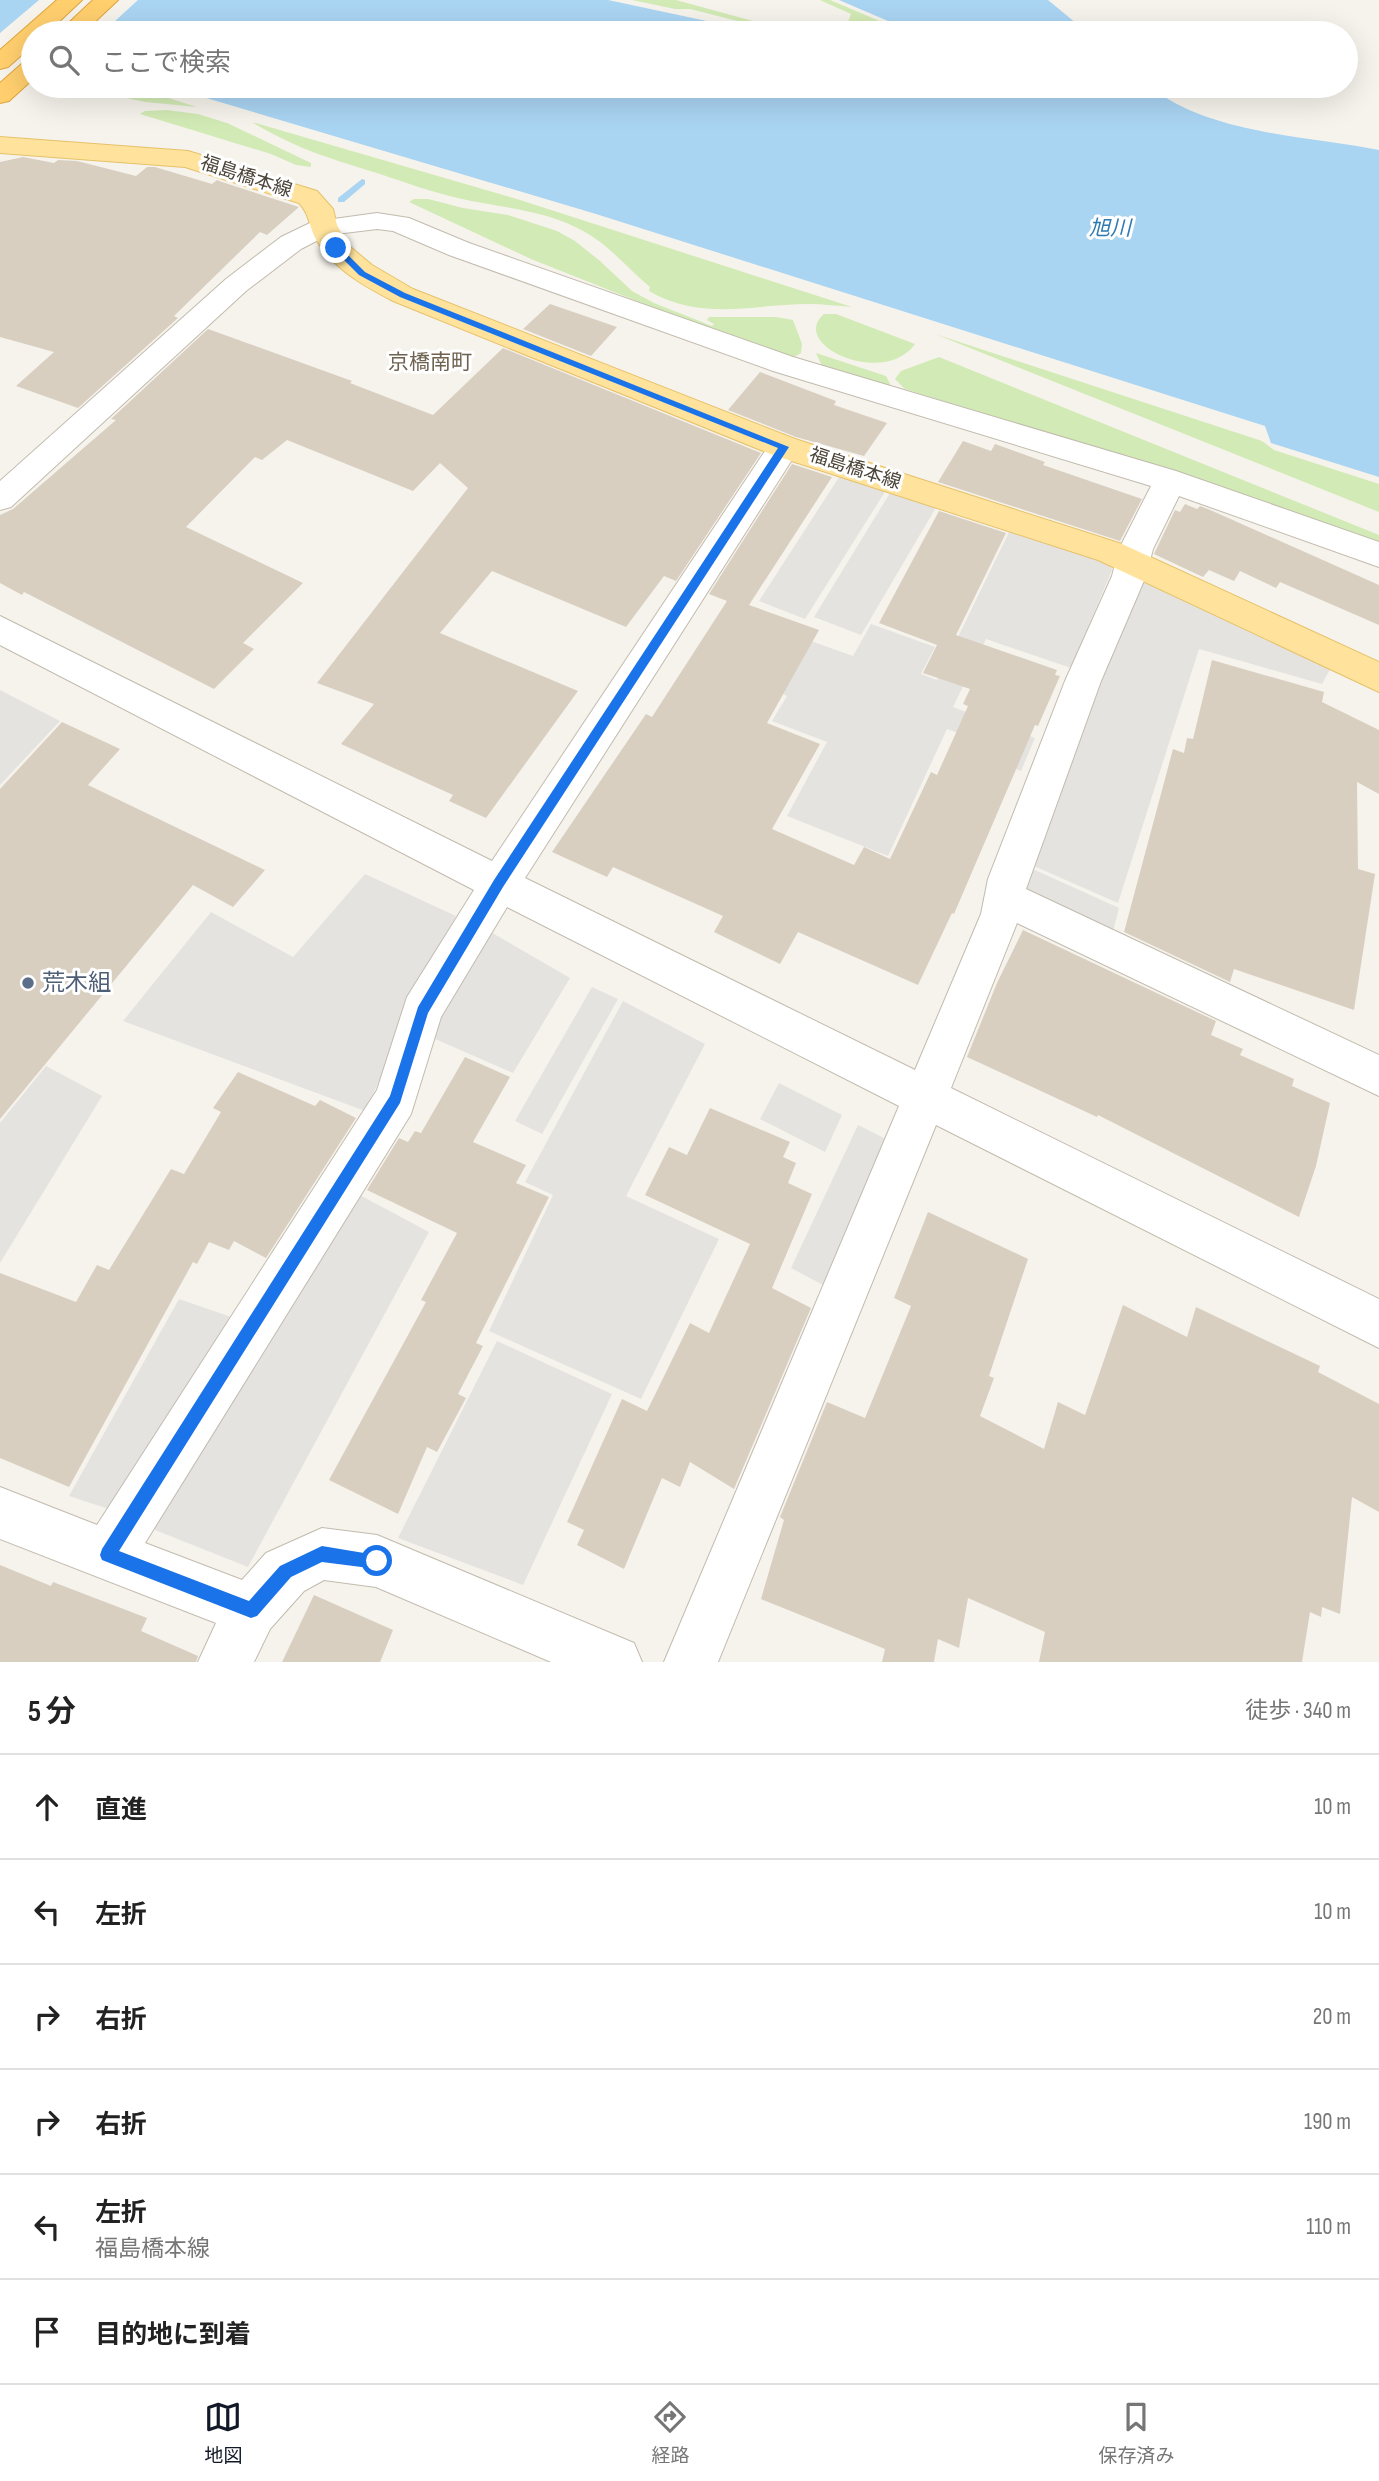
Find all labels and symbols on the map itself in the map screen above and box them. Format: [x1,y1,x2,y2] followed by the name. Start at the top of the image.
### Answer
[197,151,295,203] street label: 福島橋本線
[1089,216,1133,241] water label: 旭川
[320,232,351,263] route end
[388,350,472,375] district label: 京橋南町
[806,443,904,495] street label: 福島橋本線
[42,969,111,997] place label: 荒木組
[20,975,36,991] marker: 荒木組
[361,1545,392,1576] route start

